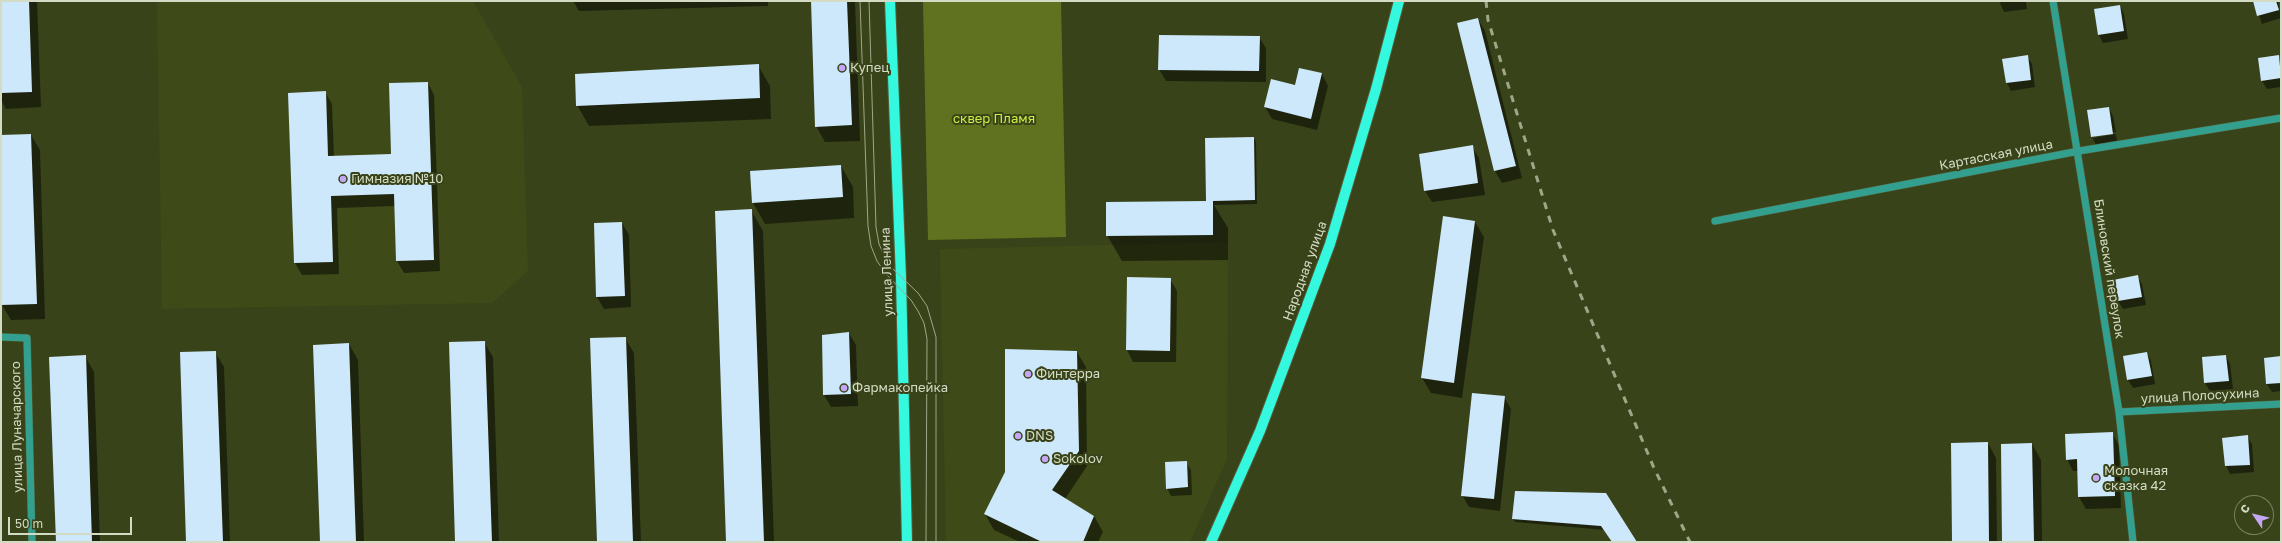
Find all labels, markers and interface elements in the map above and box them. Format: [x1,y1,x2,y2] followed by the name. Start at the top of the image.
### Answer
[850,60,889,76] place label: Купец
[837,63,847,73] marker: Купец
[953,111,1035,127] park label: сквер Пламя
[1938,136,2054,174] street label: Картасская улица
[351,171,443,187] place label: Гимназия №10
[338,174,348,184] marker: Гимназия №10
[2090,198,2128,340] street label: Блиновский переулок
[1280,219,1330,323] street label: Народная улица
[878,227,896,317] street label: улица Ленина
[8,361,26,493] street label: улица Луначарского
[1036,366,1100,382] place label: Финтерра
[1023,369,1033,379] marker: Финтерра
[852,380,948,396] place label: Фармакопейка
[839,383,849,393] marker: Фармакопейка
[2140,385,2260,407] street label: улица Полосухина
[1026,428,1053,444] place label: DNS
[1013,431,1023,441] marker: DNS
[1053,451,1103,467] place label: Sokolov
[1040,454,1050,464] marker: Sokolov
[2104,463,2168,494] place label: Молочная сказка 42
[2091,473,2101,483] marker: Молочная сказка 42
[2234,495,2274,535] north arrow
[2237,501,2252,515] text: С
[10,509,134,535] scale bar
[15,516,43,531] text: 50 m

